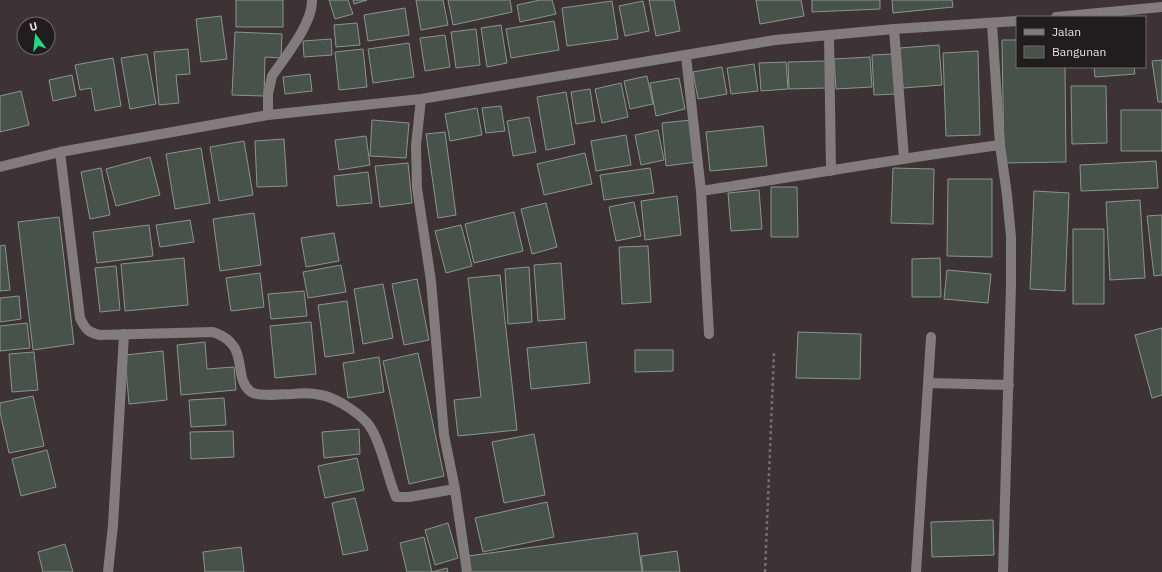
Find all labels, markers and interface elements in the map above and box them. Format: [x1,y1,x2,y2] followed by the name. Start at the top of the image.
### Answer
[16,16,56,56] north arrow
[1016,16,1146,68] legend
[28,19,39,34] text: U
[1052,24,1081,39] text: Jalan
[1052,44,1106,59] text: Bangunan

